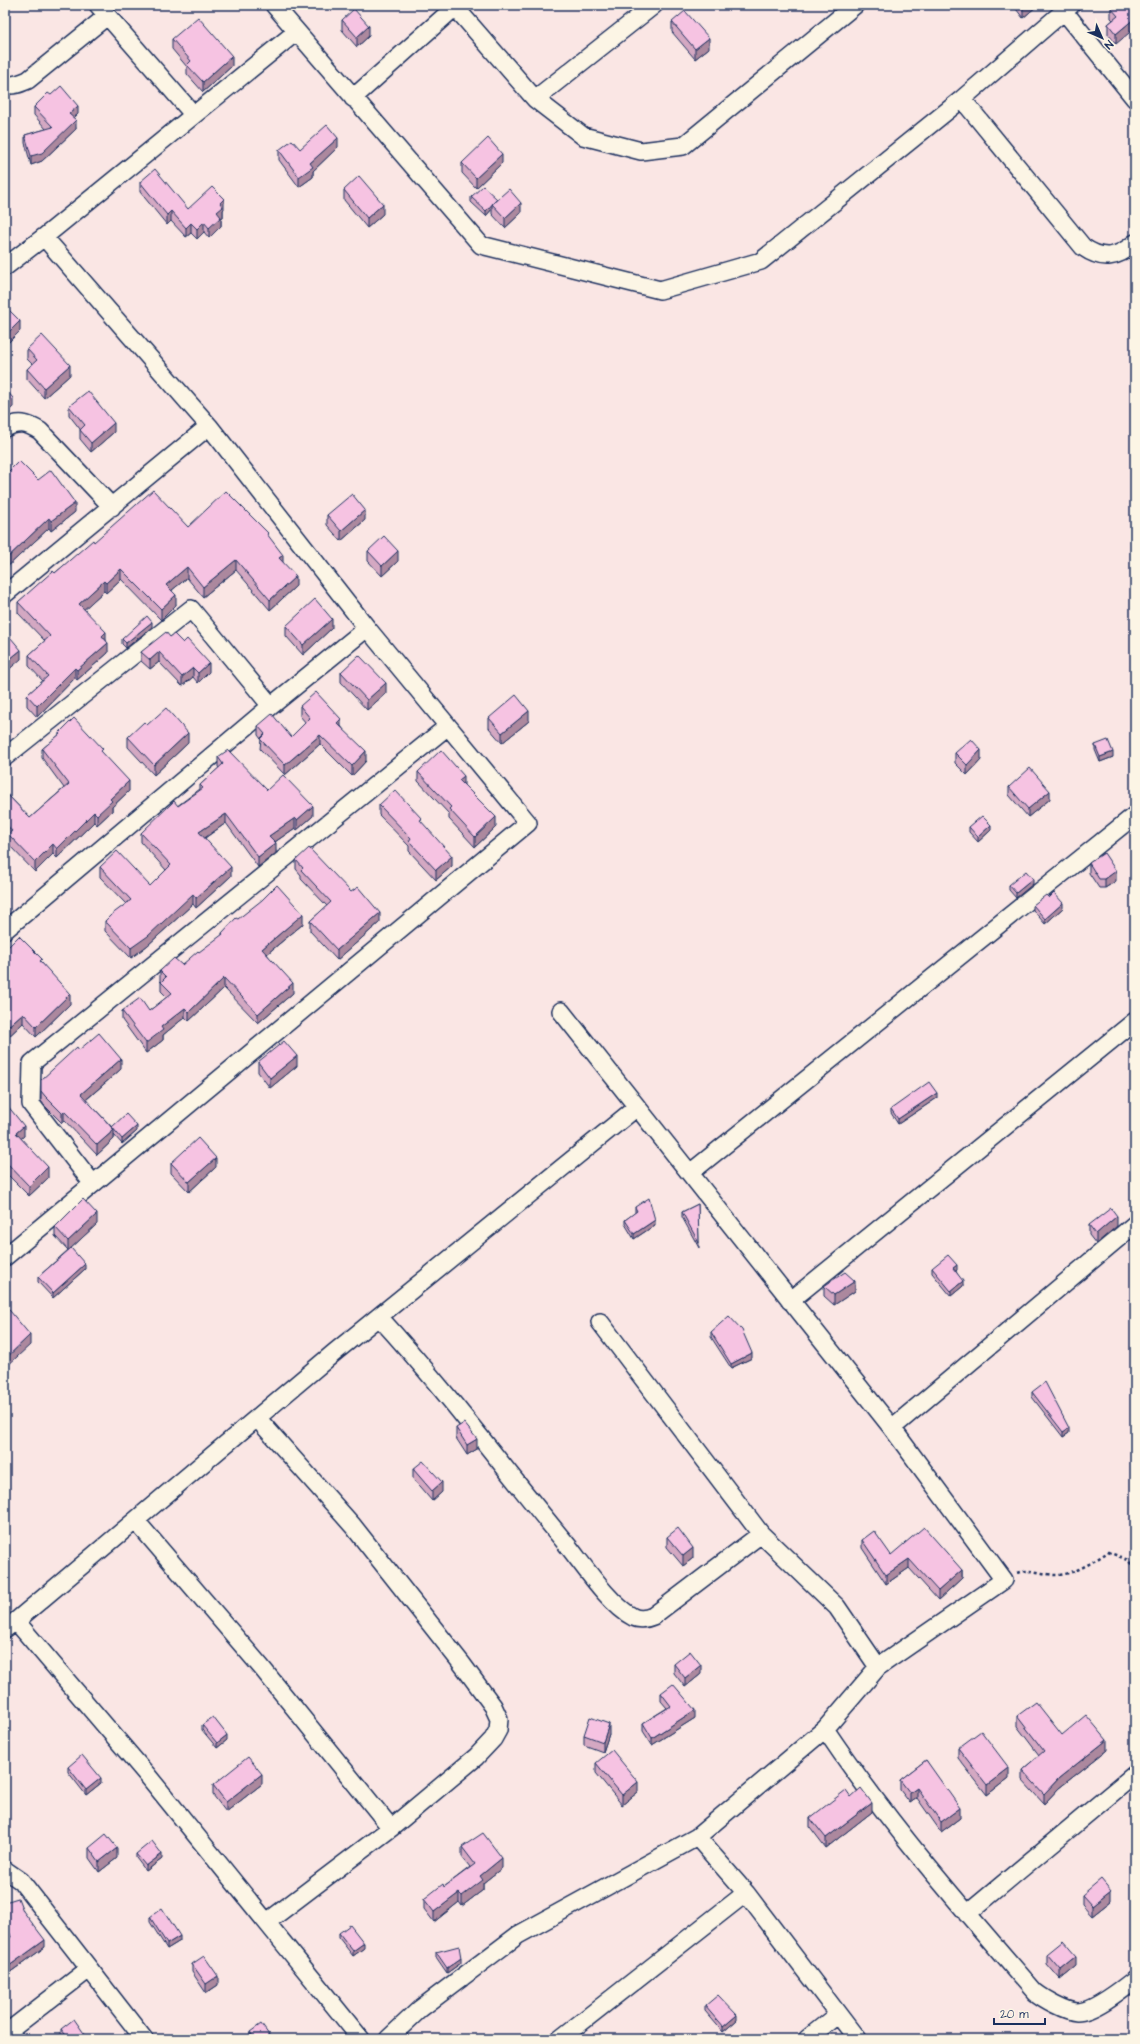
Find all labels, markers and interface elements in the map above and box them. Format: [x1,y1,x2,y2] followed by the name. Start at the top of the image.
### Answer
[1082,18,1122,58] north arrow
[1101,37,1116,53] text: N
[994,2000,1045,2026] scale bar
[1000,2006,1029,2023] text: 20 m

